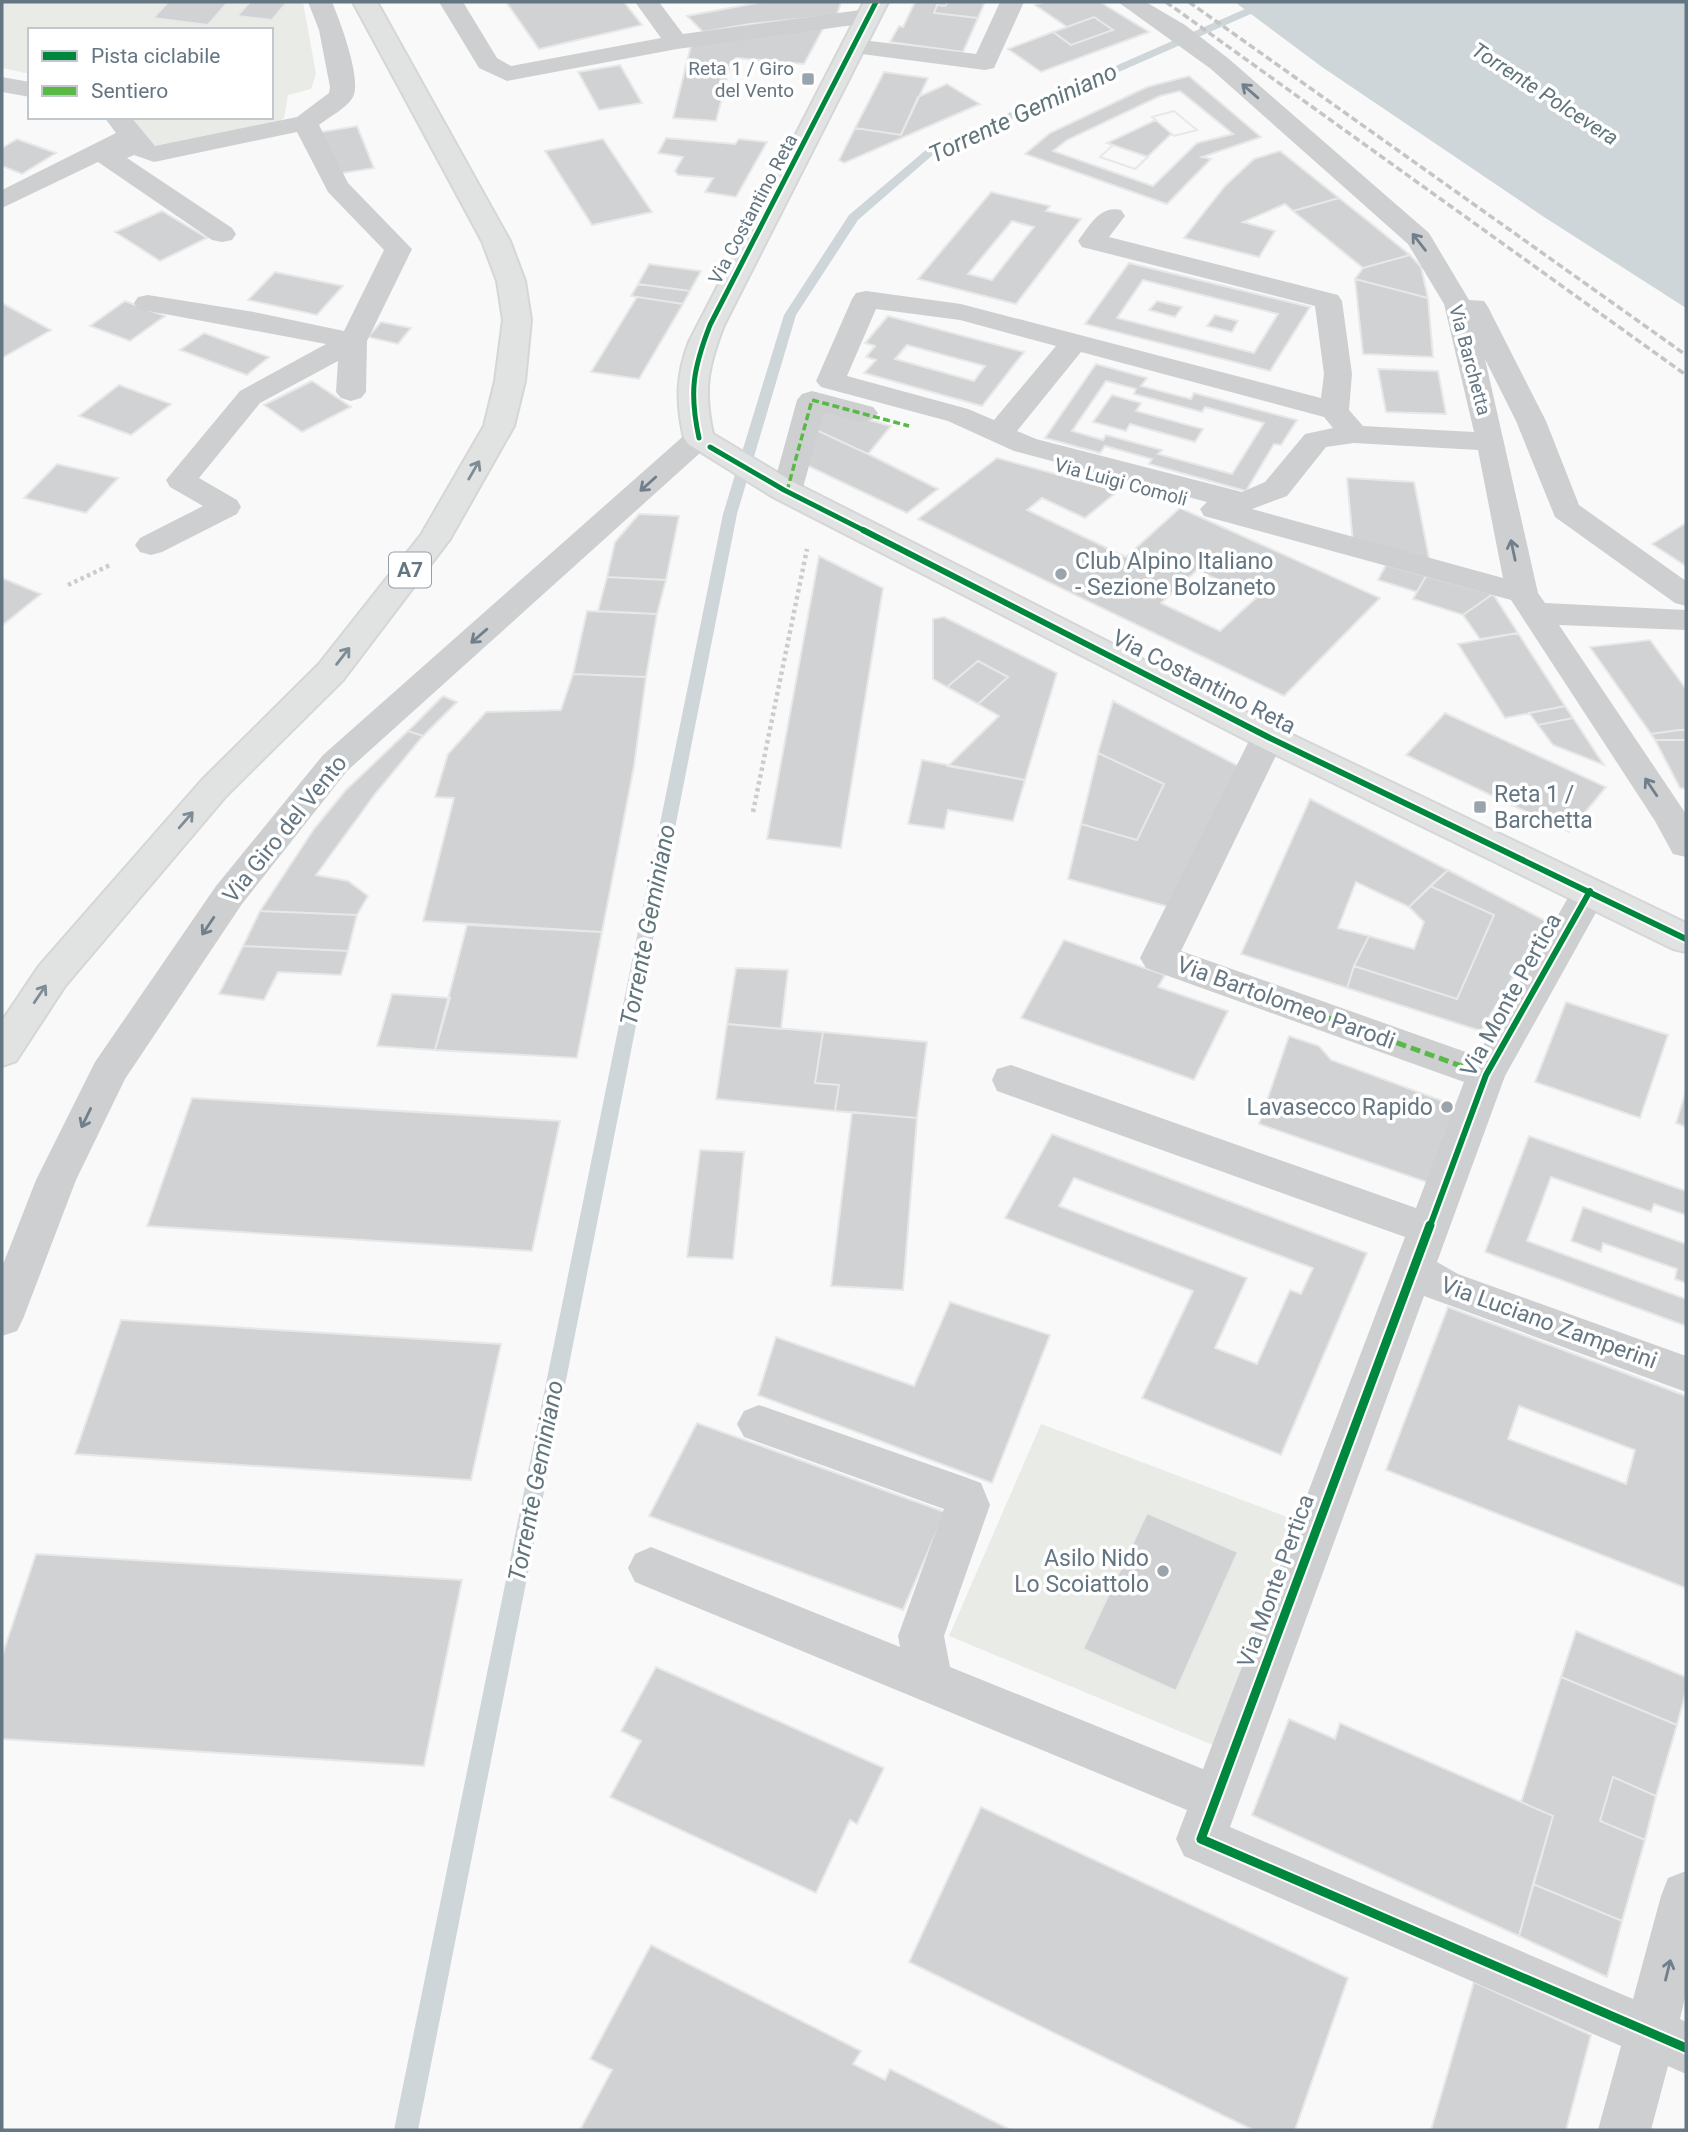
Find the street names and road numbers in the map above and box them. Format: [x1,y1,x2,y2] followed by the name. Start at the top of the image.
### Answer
[704,130,802,288] street label: Via Costantino Reta
[1444,302,1496,418] street label: Via Barchetta
[1052,453,1190,511] street label: Via Luigi Comoli
[389,552,431,588] road number: A7
[1108,624,1300,740] street label: Via Costantino Reta
[217,750,353,908] street label: Via Giro del Vento
[1455,909,1567,1081] street label: Via Monte Pertica
[1173,951,1399,1055] street label: Via Bartolomeo Parodi
[1437,1271,1661,1375] street label: Via Luciano Zamperini
[1232,1491,1320,1671] street label: Via Monte Pertica

